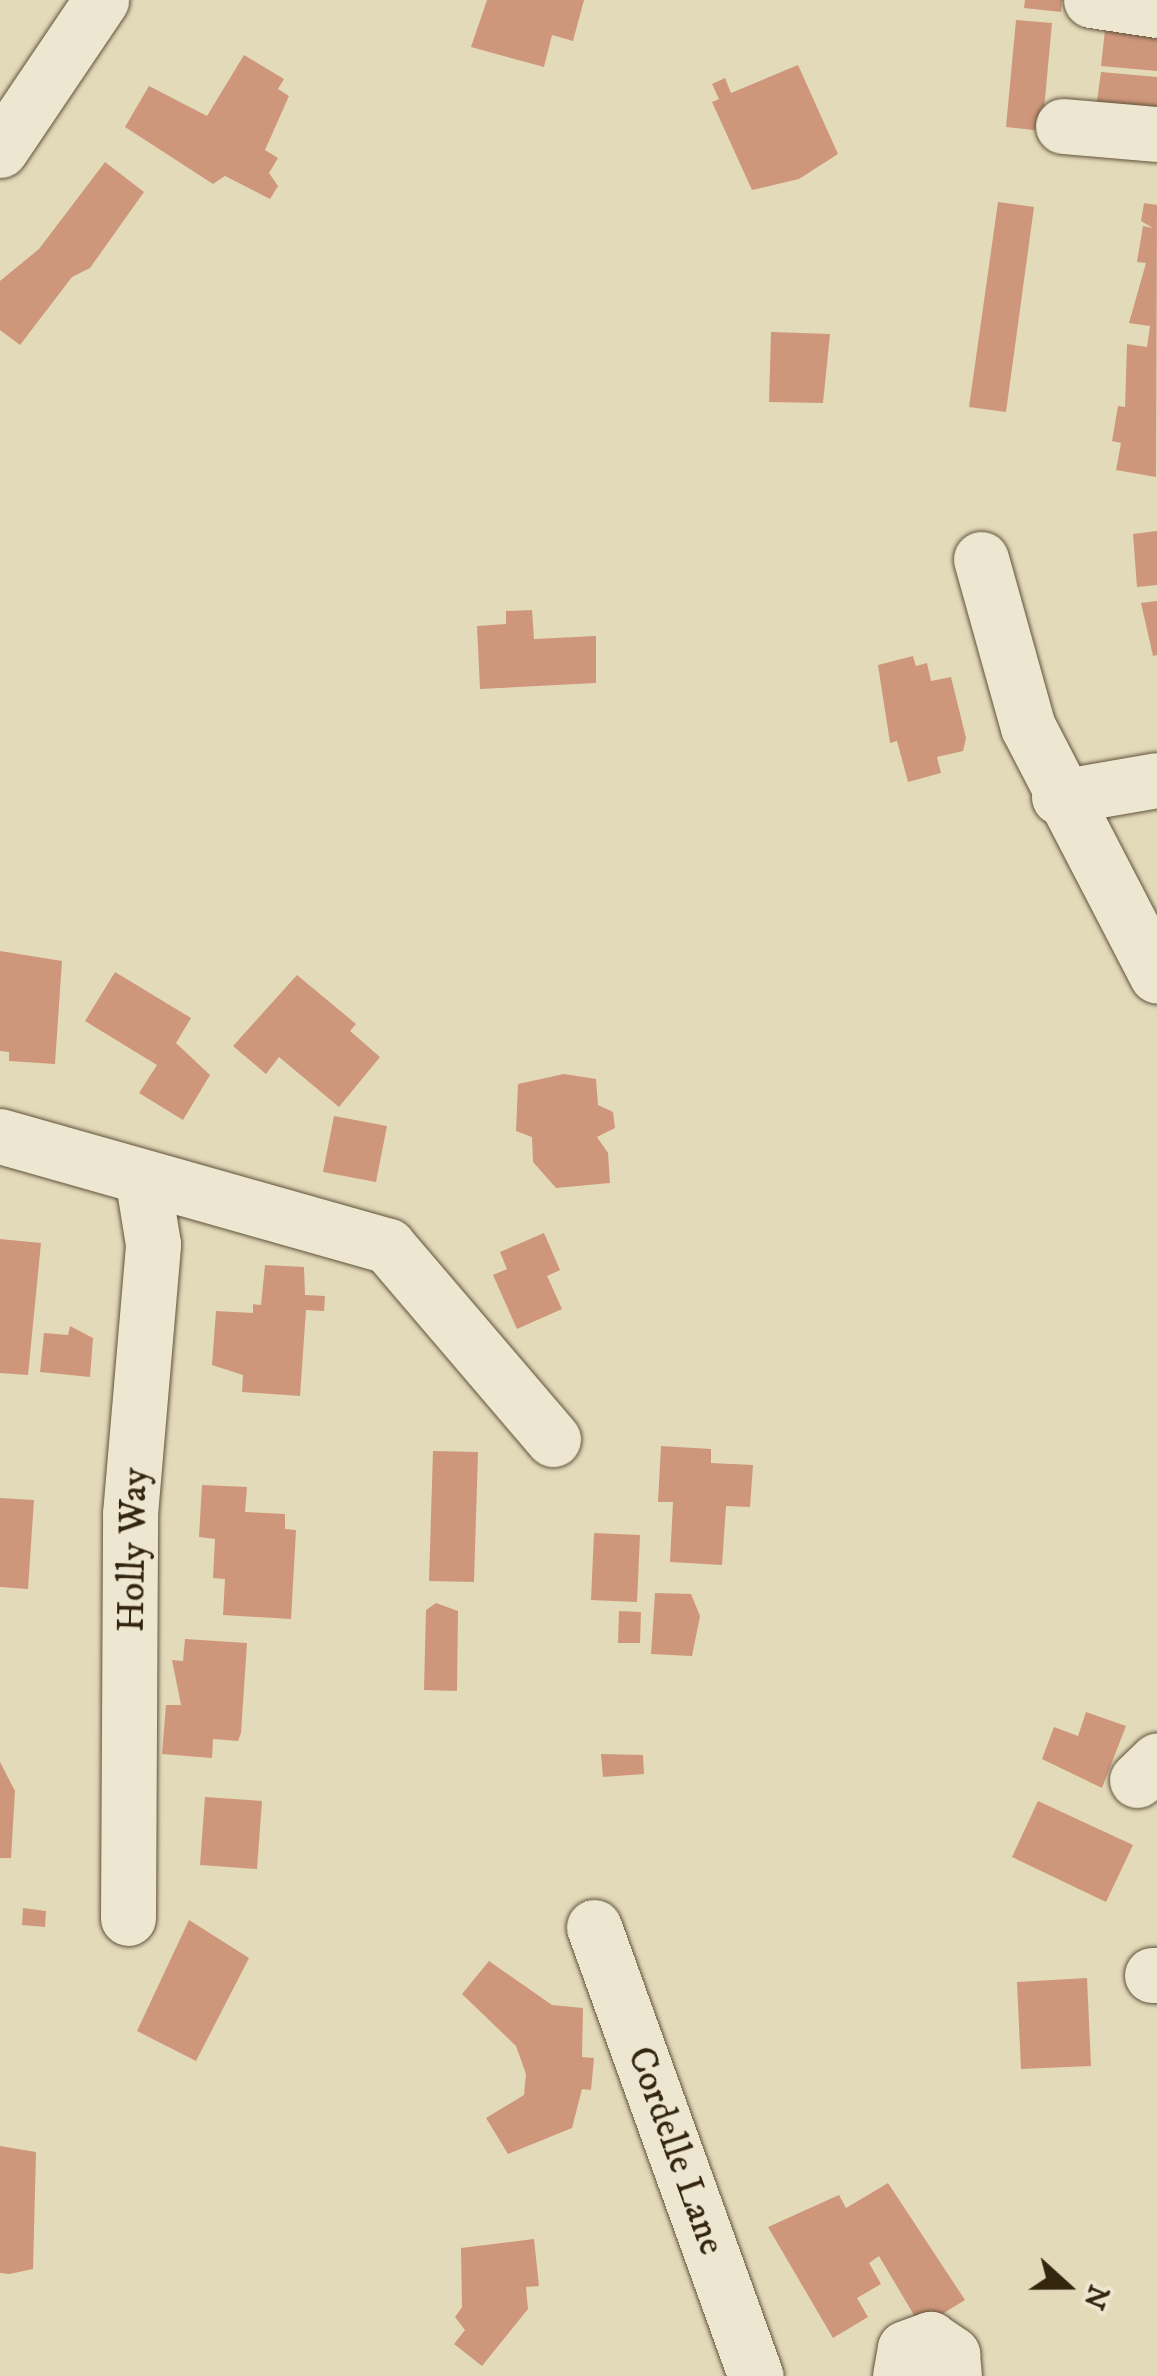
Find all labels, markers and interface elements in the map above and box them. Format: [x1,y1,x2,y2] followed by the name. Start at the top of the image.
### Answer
[110,1467,158,1633] street label: Holly Way
[616,2041,734,2261] street label: Cordelle Lane
[1017,2236,1117,2336] north arrow
[1075,2280,1116,2314] text: N

